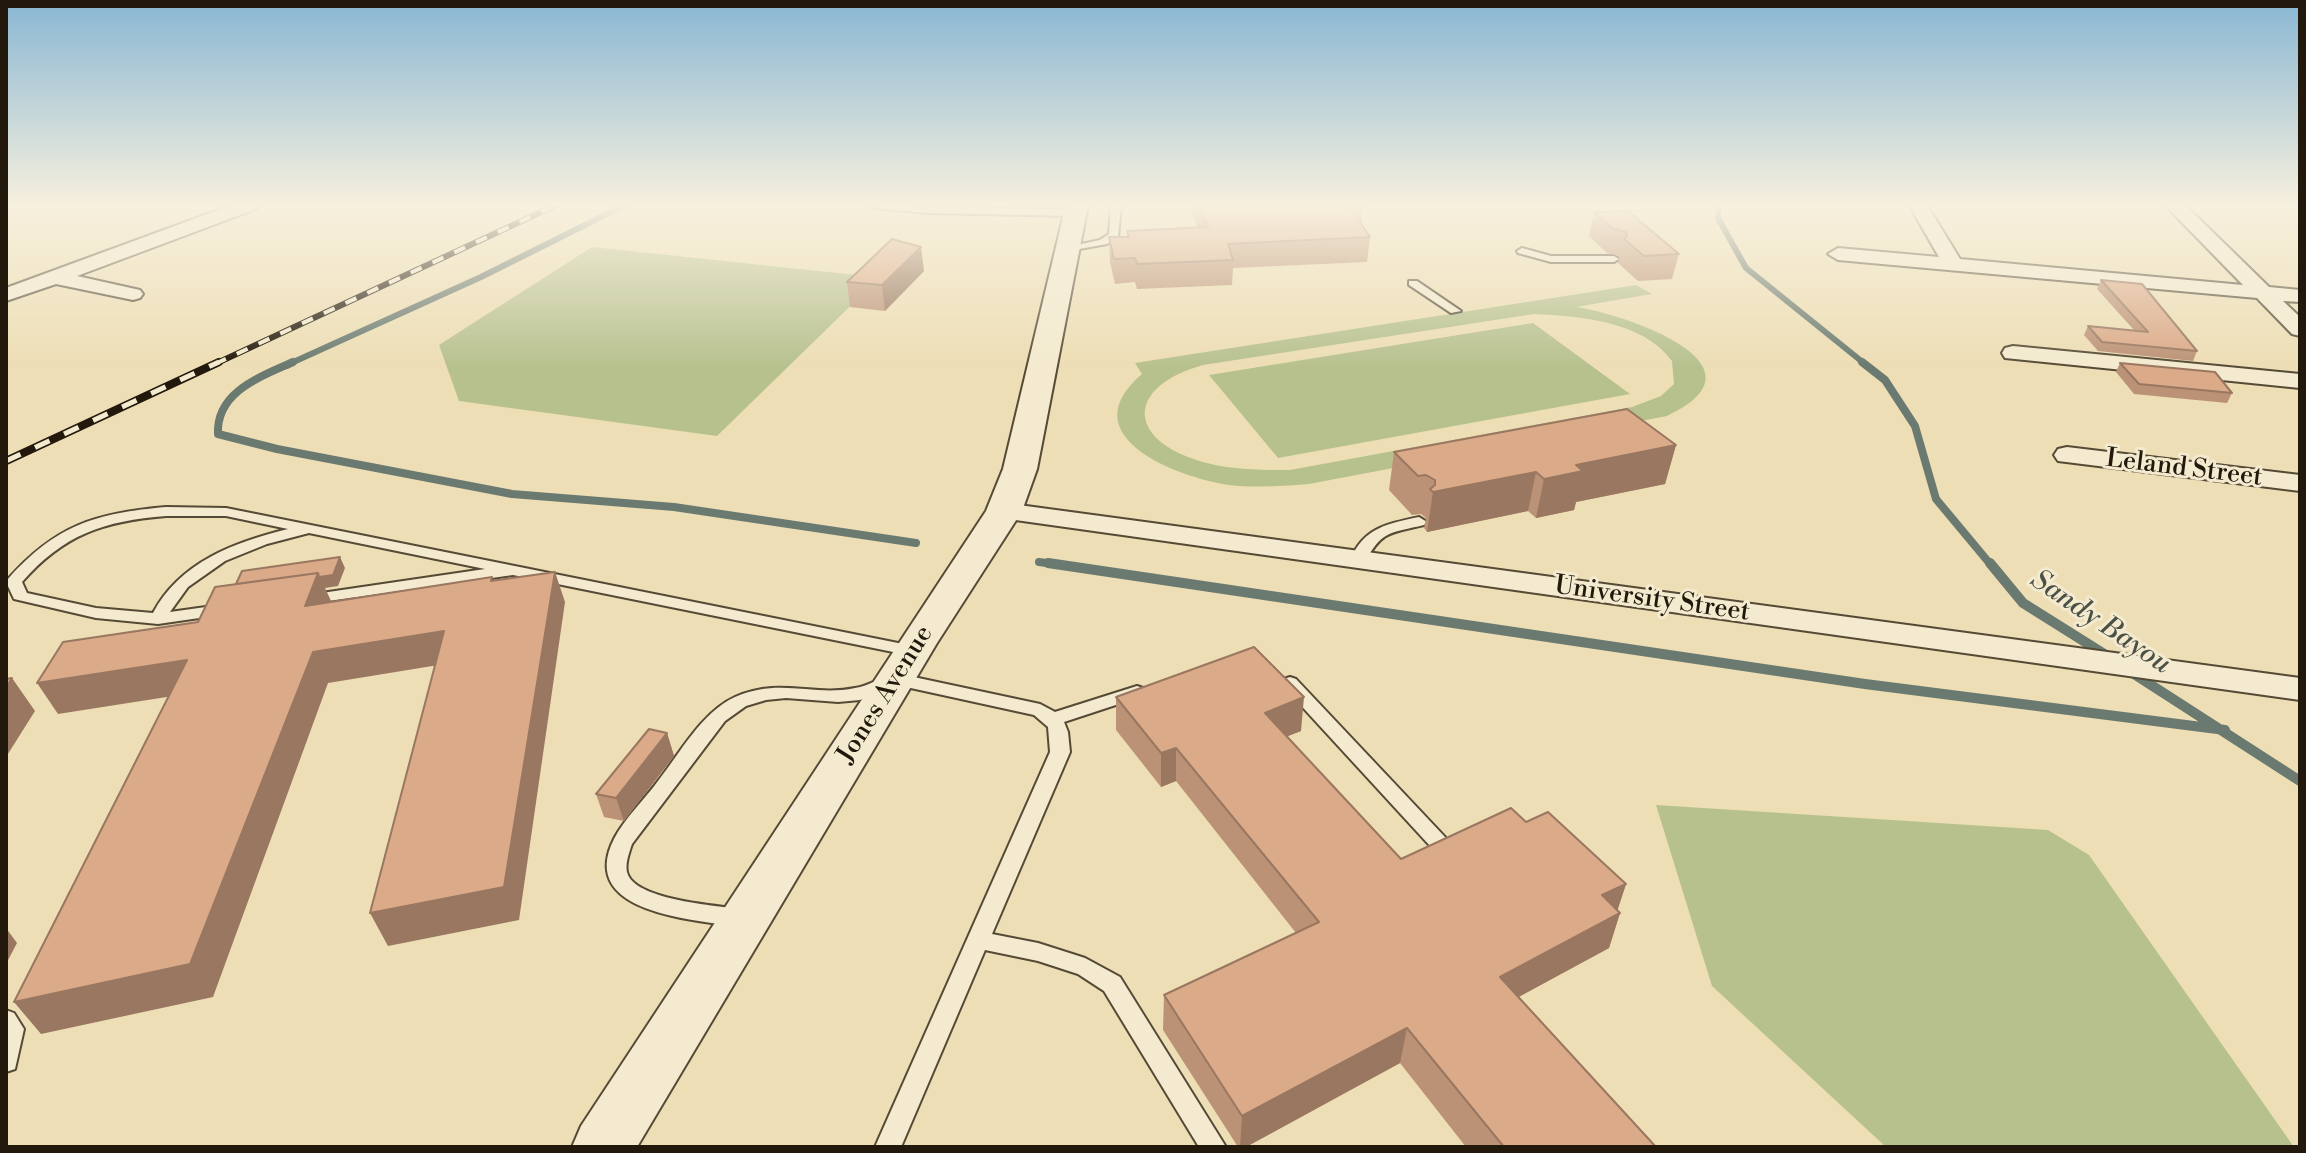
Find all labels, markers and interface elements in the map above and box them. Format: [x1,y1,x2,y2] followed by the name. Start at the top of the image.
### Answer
[2104,444,2264,494] street label: Leland Street
[2023,564,2177,682] water label: Sandy Bayou
[1552,571,1752,629] street label: University Street
[831,620,941,770] street label: Jones Avenue

